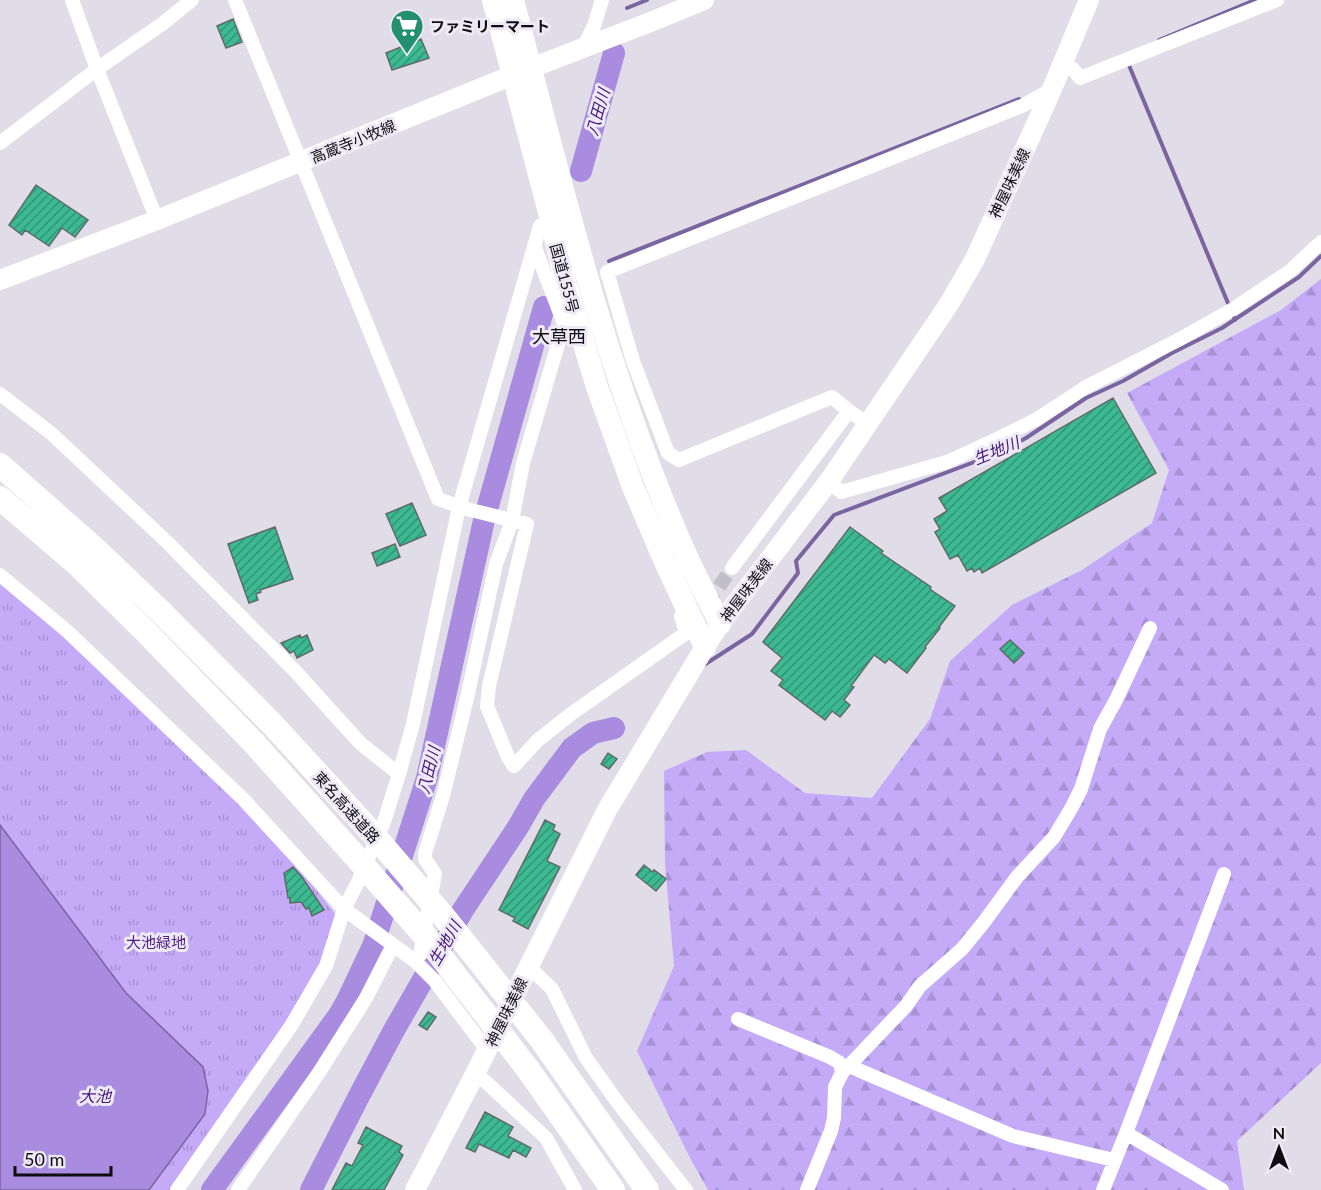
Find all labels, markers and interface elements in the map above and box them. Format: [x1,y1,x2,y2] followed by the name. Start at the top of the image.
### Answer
[389,8,425,55] supermarket icon: ファミリーマート
[430,17,550,35] place label: ファミリーマート
[581,84,613,138] water label: 八田川
[308,116,398,166] street label: 高蔵寺小牧線
[985,145,1033,221] street label: 神屋味美線
[547,241,583,315] street label: 国道155号
[532,325,586,347] district label: 大草西
[970,431,1024,468] water label: 生地川
[716,555,776,625] street label: 神屋味美線
[413,742,444,796] water label: 八田川
[310,768,384,846] street label: 東名高速道路
[424,916,465,969] water label: 生地川
[126,933,186,951] park label: 大池緑地
[481,974,531,1050] street label: 神屋味美線
[79,1086,113,1105] water label: 大池
[1249,1118,1309,1178] north arrow
[1273,1123,1285,1142] text: N
[15,1139,111,1177] scale bar
[24,1148,64,1170] text: 50 m

